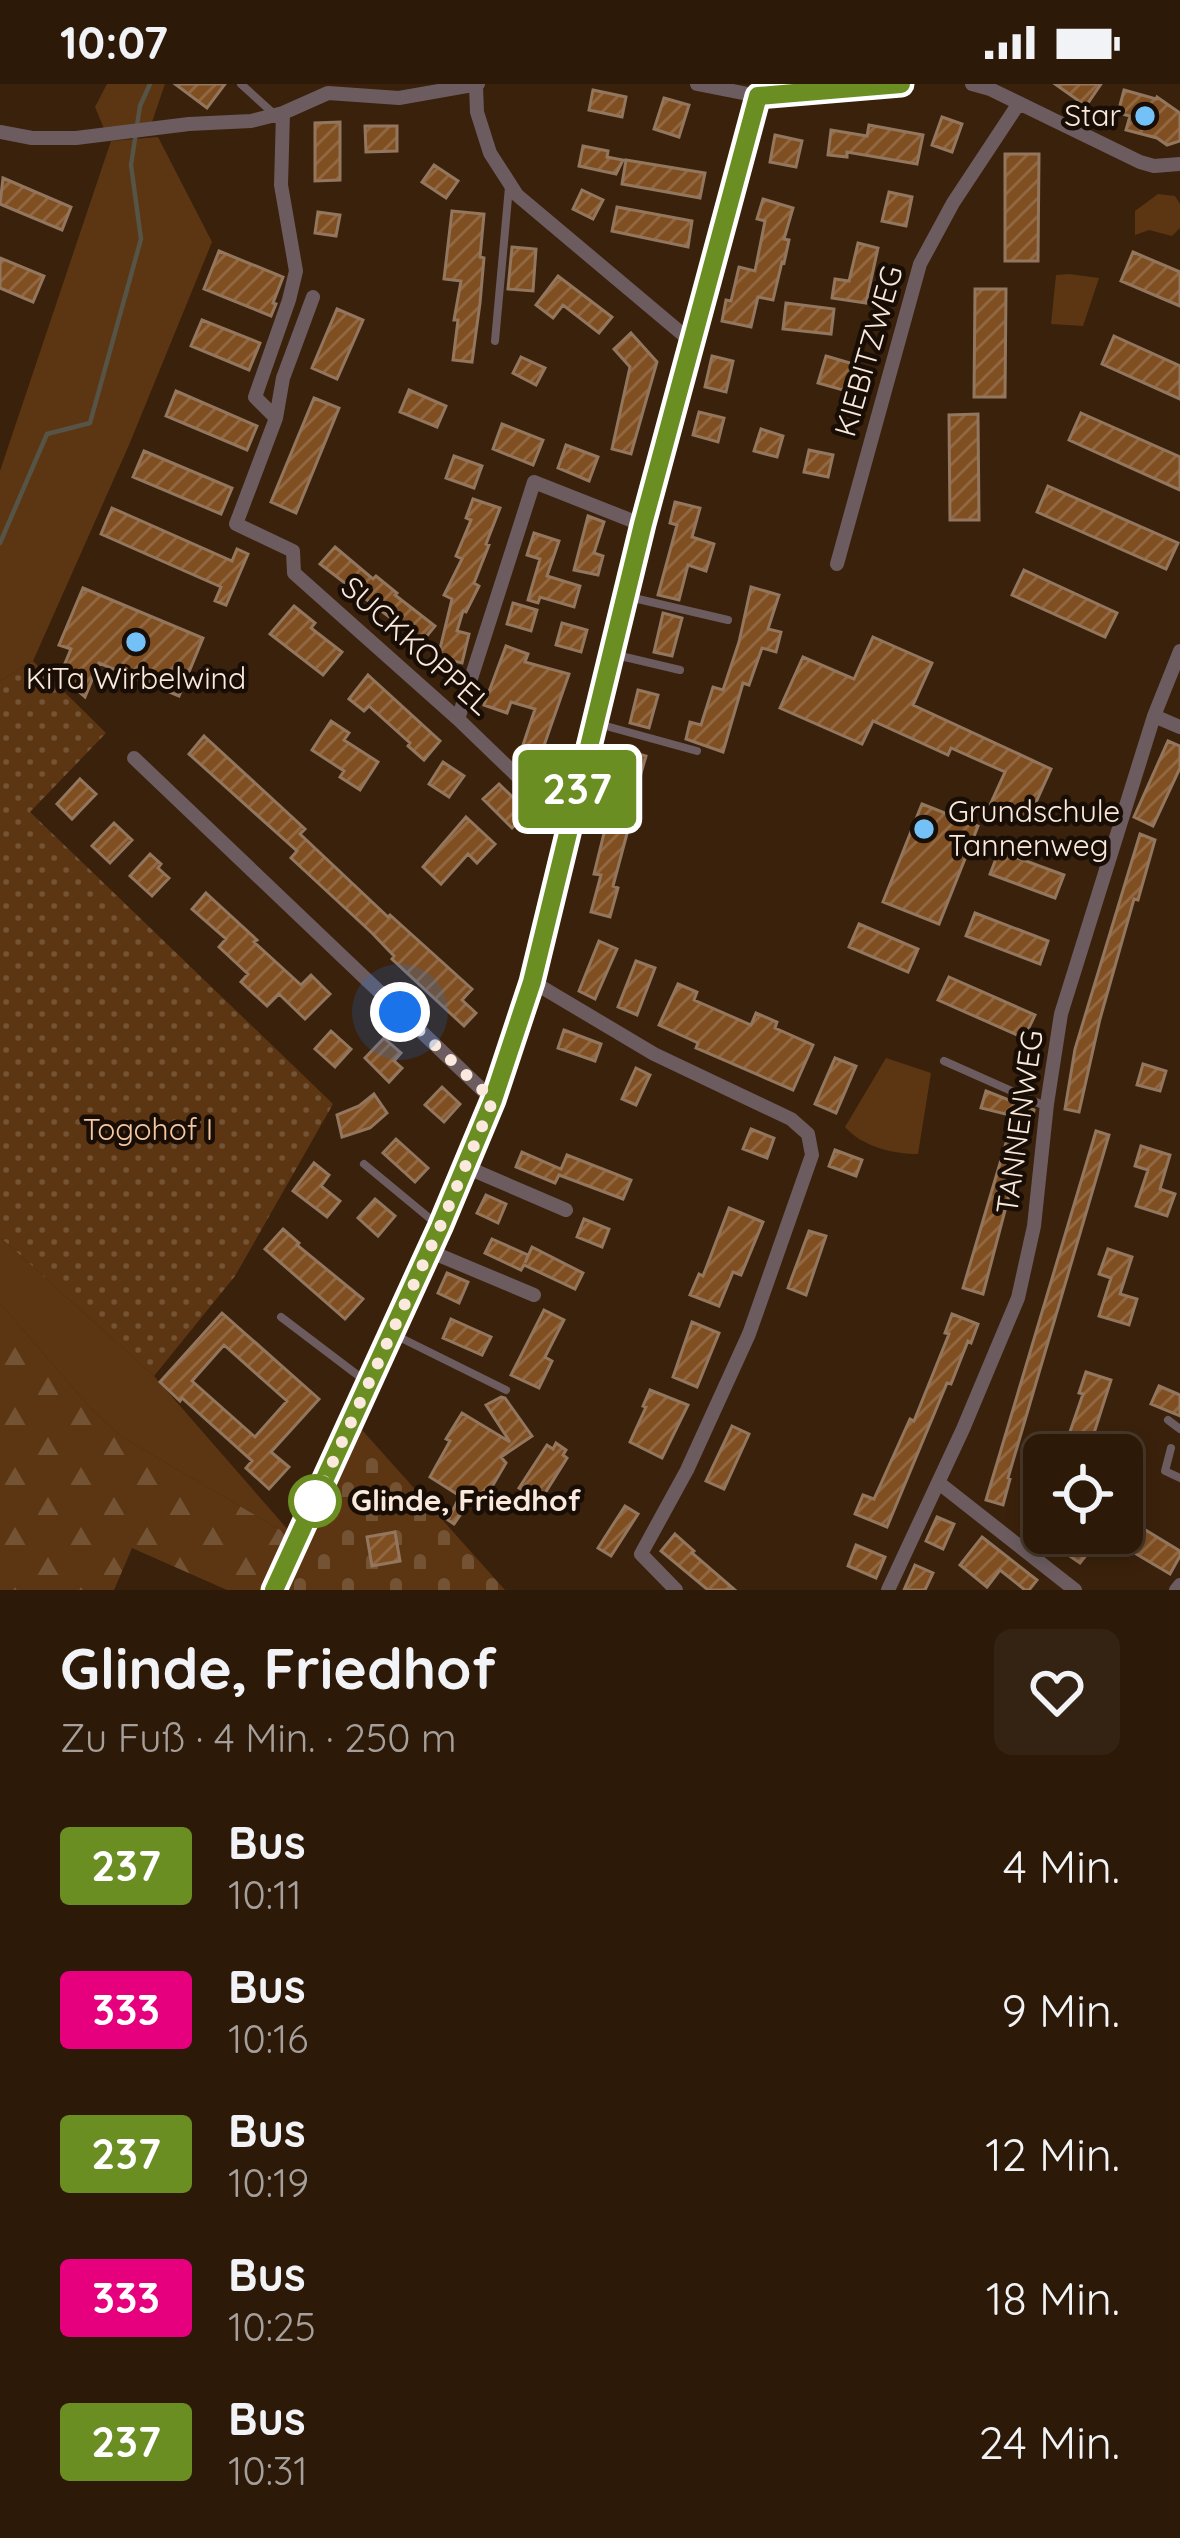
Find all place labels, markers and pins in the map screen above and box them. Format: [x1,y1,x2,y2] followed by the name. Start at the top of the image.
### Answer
[1064,96,1121,134] place label: Star
[1132,103,1158,129] marker: Star
[123,629,149,655] marker: KiTa Wirbelwind
[26,659,246,697] place label: KiTa Wirbelwind
[948,792,1120,864] place label: Grundschule Tannenweg
[911,816,937,842] marker: Grundschule Tannenweg
[290,1476,340,1526] marker: Glinde, Friedhof
[351,1481,581,1519] place label: Glinde, Friedhof

